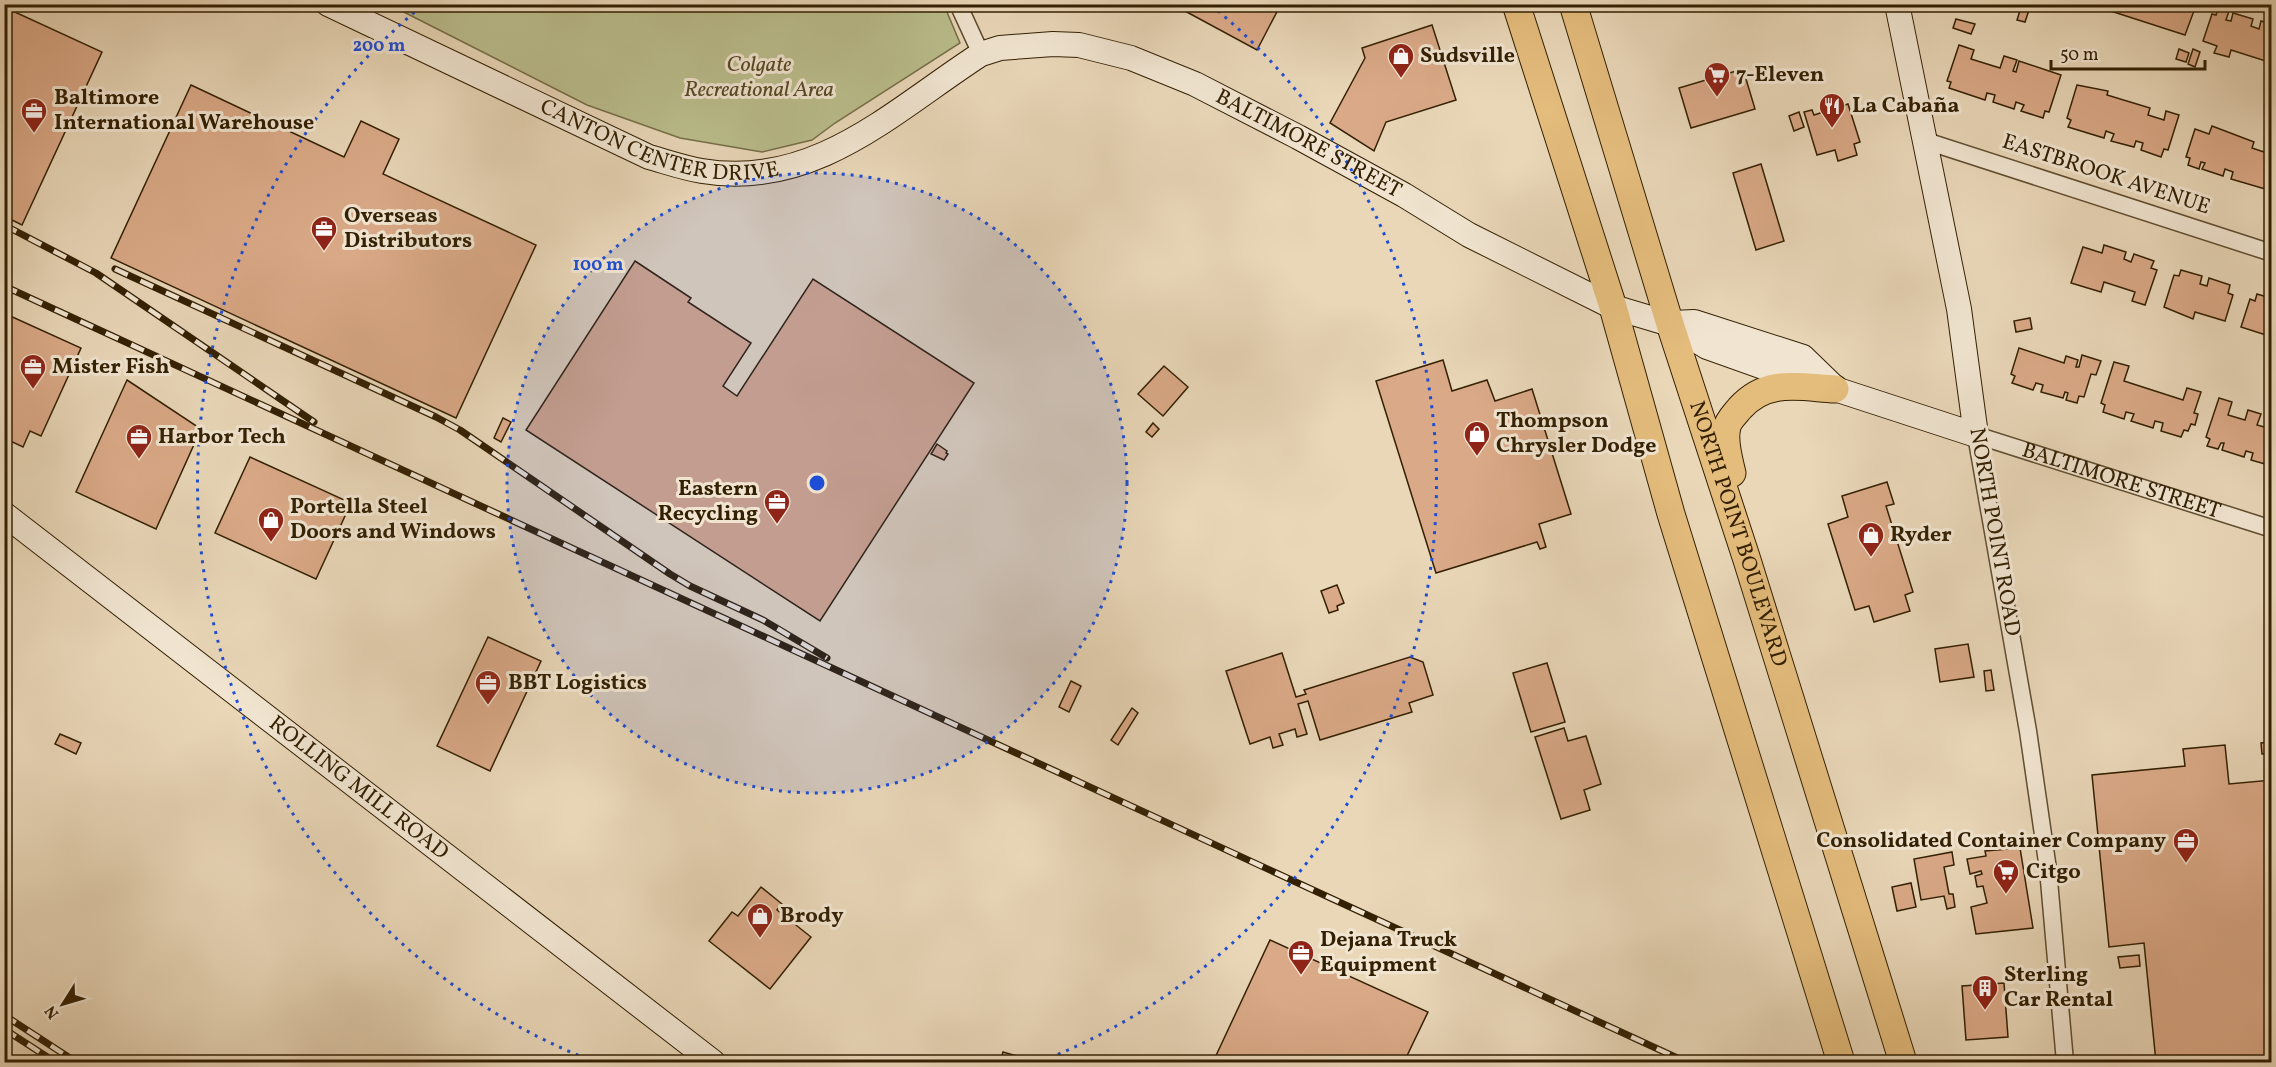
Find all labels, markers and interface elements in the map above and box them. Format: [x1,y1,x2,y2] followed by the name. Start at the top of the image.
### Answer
[2051,33,2206,71] scale bar
[353,34,405,59] text: 200 m
[1386,41,1416,79] shop icon: Sudsville
[1420,41,1515,72] place label: Sudsville
[2060,43,2099,68] text: 50 m
[684,50,834,106] park label: Colgate Recreational Area
[1702,60,1732,98] supermarket icon: 7-Eleven
[1736,60,1824,91] place label: 7-Eleven
[1210,82,1407,206] street label: BALTIMORE STREET
[54,83,314,139] place label: Baltimore International Warehouse
[1817,91,1847,129] restaurant icon: La Cabaña
[1852,91,1960,122] place label: La Cabaña
[535,92,782,189] street label: CANTON CENTER DRIVE
[19,96,49,134] office icon: Baltimore International Warehouse
[1998,127,2214,223] street label: EASTBROOK AVENUE
[344,201,472,257] place label: Overseas Distributors
[309,214,339,252] office icon: Overseas Distributors
[573,253,623,278] text: 100 m
[18,352,48,390] office icon: Mister Fish
[52,352,170,383] place label: Mister Fish
[1681,397,1795,671] street label: NORTH POINT BOULEVARD
[1496,406,1657,462] place label: Thompson Chrysler Dodge
[1462,419,1492,457] shop icon: Thompson Chrysler Dodge
[124,422,154,460] office icon: Harbor Tech
[158,422,286,453] place label: Harbor Tech
[1960,425,2028,639] street label: NORTH POINT ROAD
[2018,435,2225,527] street label: BALTIMORE STREET
[807,473,827,493] centre of rings
[658,474,758,530] place label: Eastern Recycling
[762,487,792,525] office icon: Eastern Recycling
[290,492,496,548] place label: Portella Steel Doors and Windows
[256,505,286,543] shop icon: Portella Steel Doors and Windows
[1856,520,1886,558] shop icon: Ryder
[1890,520,1952,551] place label: Ryder
[473,668,503,706] office icon: BBT Logistics
[508,668,647,699] place label: BBT Logistics
[262,708,455,868] street label: ROLLING MILL ROAD
[1816,826,2167,857] place label: Consolidated Container Company
[2171,826,2201,864] office icon: Consolidated Container Company
[1991,857,2021,895] supermarket icon: Citgo
[2026,857,2081,888] place label: Citgo
[745,901,775,939] shop icon: Brody
[780,901,844,932] place label: Brody
[1320,925,1457,981] place label: Dejana Truck Equipment
[1286,938,1316,976] office icon: Dejana Truck Equipment
[2004,960,2113,1016] place label: Sterling Car Rental
[1970,973,2000,1011] building icon: Sterling Car Rental
[33,974,93,1034] north arrow
[40,1000,65,1023] text: N

